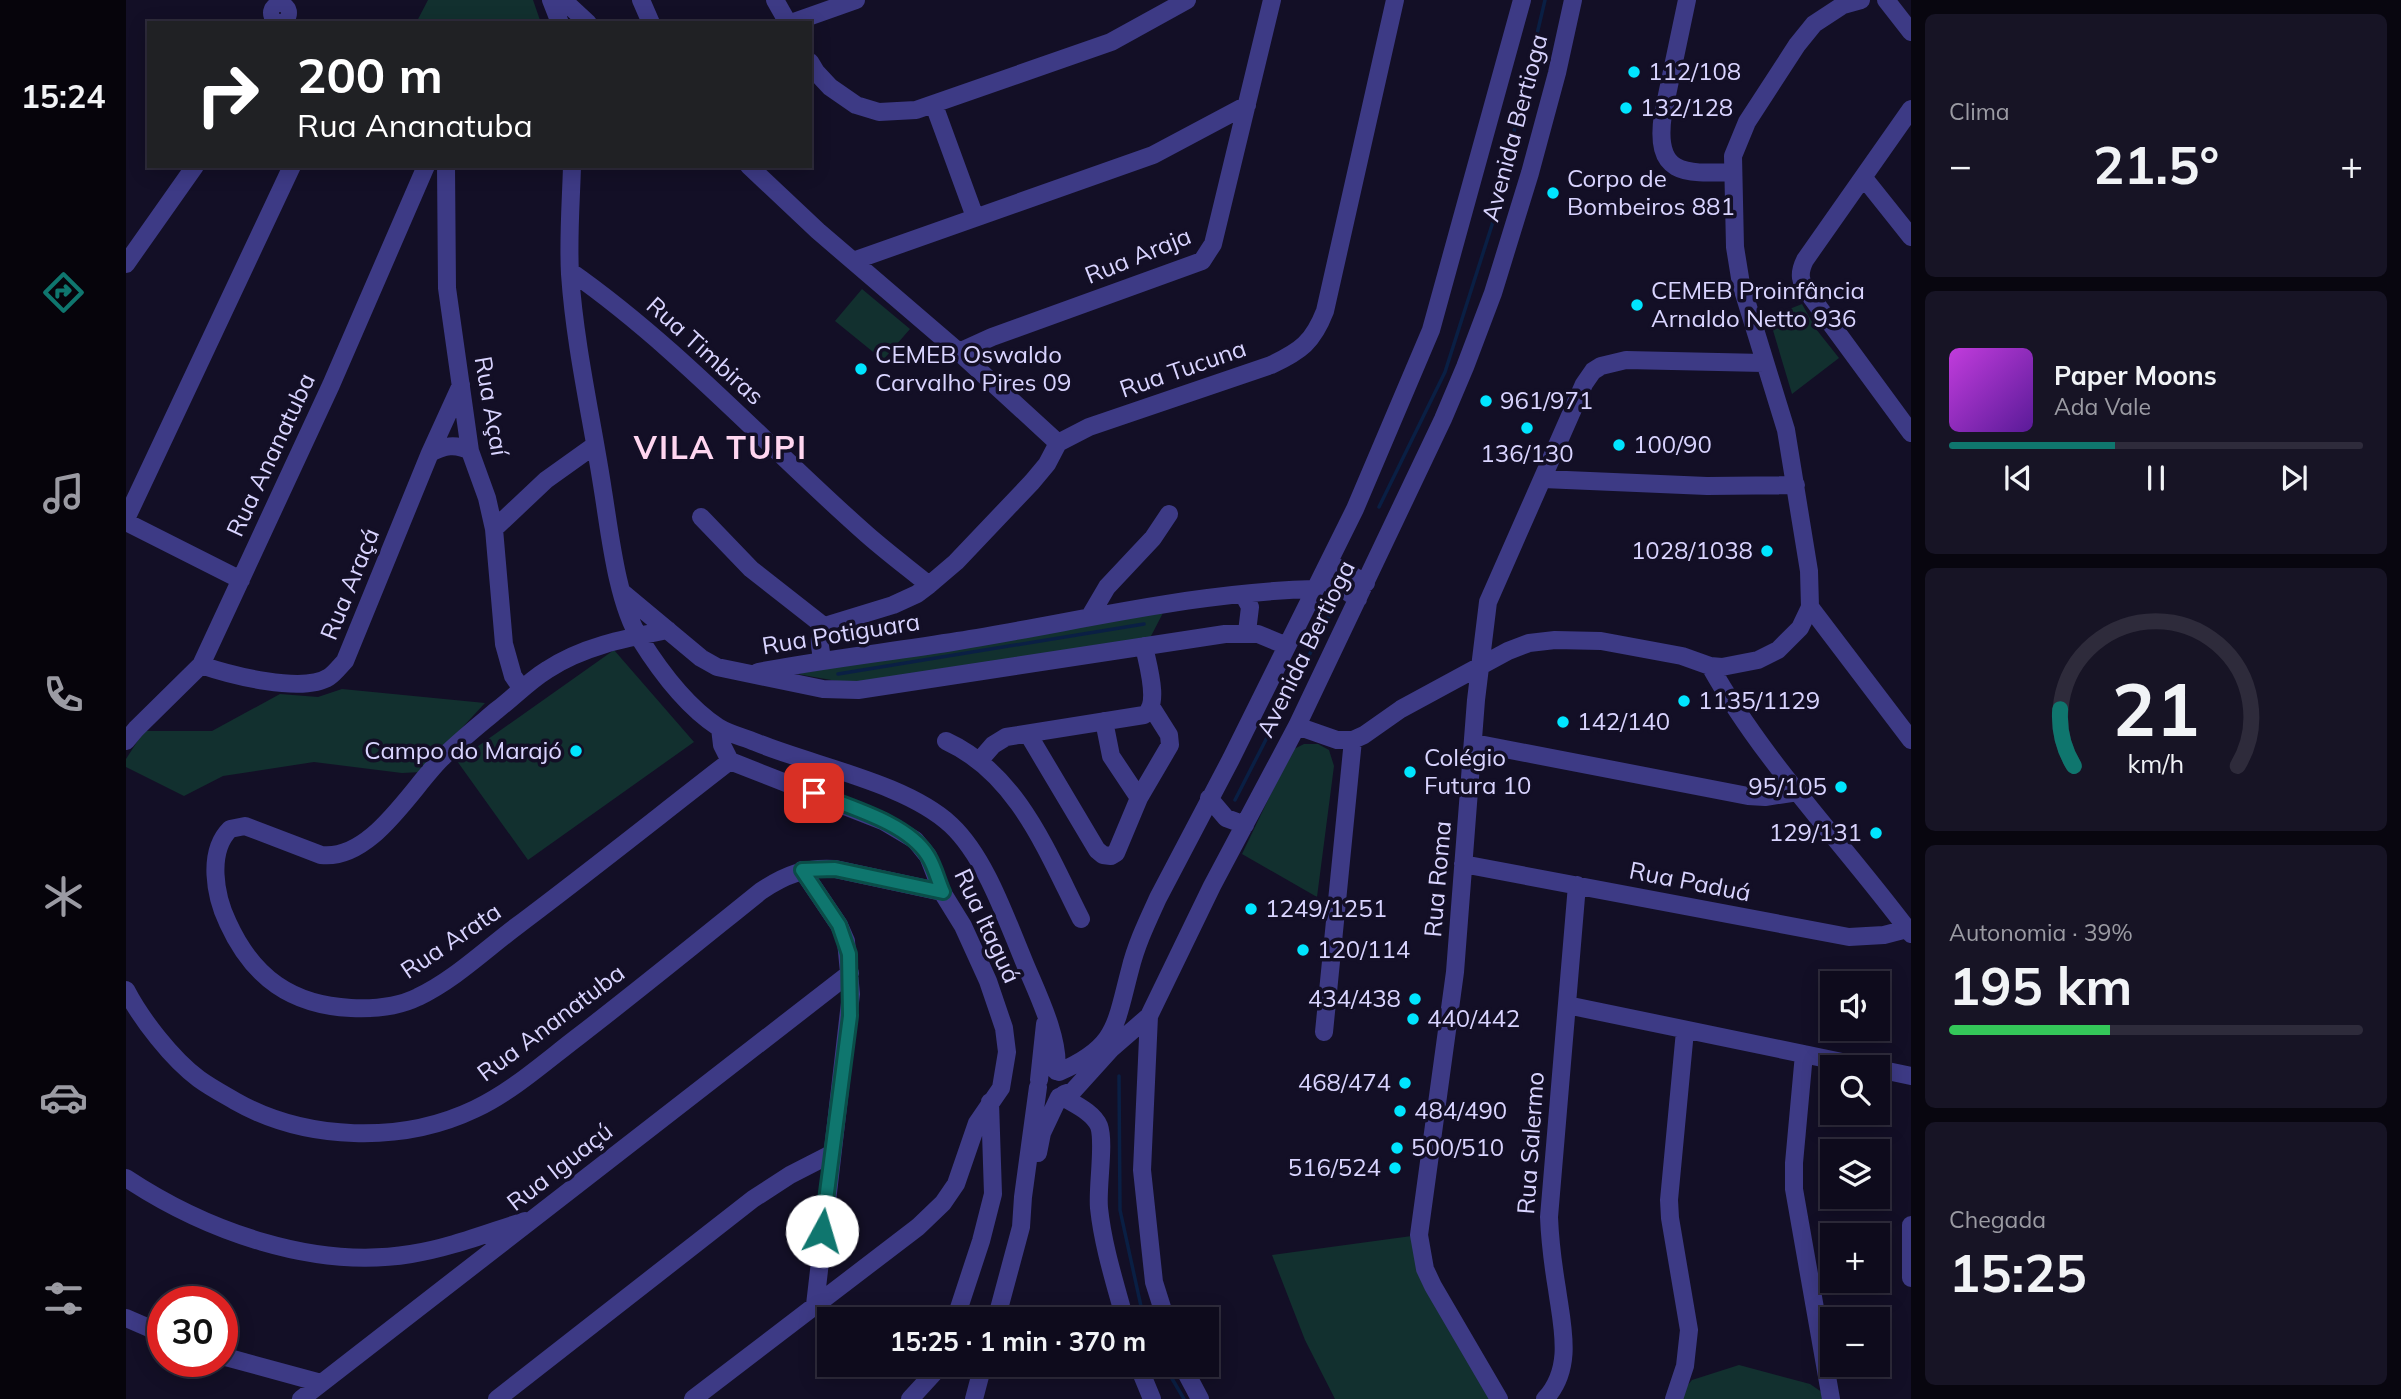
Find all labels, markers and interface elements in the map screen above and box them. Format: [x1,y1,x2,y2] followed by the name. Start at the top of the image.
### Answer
[1475,31,1553,225] street label: Avenida Bertioga
[297,44,443,105] text: 200 m
[182,49,273,140] icon: right
[1648,56,1741,86] place label: 112/108
[1626,64,1642,80] marker: 112/108
[21,76,105,116] text: 15:24
[1640,92,1733,122] place label: 132/128
[1949,97,2010,126] text: Clima
[1618,100,1634,116] marker: 132/128
[297,105,533,145] text: Rua Ananatuba
[2093,132,2219,197] text: 21.5°
[1949,141,1972,189] text: −
[2340,141,2363,189] text: +
[1567,163,1735,221] place label: Corpo de Bombeiros 881
[1545,185,1561,201] marker: Corpo de Bombeiros 881
[1080,220,1195,290] street label: Rua Araja
[39,268,88,317] icon: directions
[1651,275,1865,333] place label: CEMEB Proinfância Arnaldo Netto 936
[641,290,770,411] street label: Rua Timbiras
[1629,297,1645,313] marker: CEMEB Proinfância Arnaldo Netto 936
[1115,332,1250,404] street label: Rua Tucuna
[875,339,1071,397] place label: CEMEB Oswaldo Carvalho Pires 09
[468,354,516,459] street label: Rua Açaí
[2054,359,2217,392] text: Paper Moons
[853,361,869,377] marker: CEMEB Oswaldo Carvalho Pires 09
[219,368,321,541] street label: Rua Ananatuba
[1500,385,1593,415] place label: 961/971
[2054,392,2151,421] text: Ada Vale
[1478,393,1494,409] marker: 961/971
[1519,420,1535,436] marker: 136/130
[633,427,808,467] district label: VILA TUPI
[1633,429,1712,459] place label: 100/90
[1611,437,1627,453] marker: 100/90
[1480,438,1574,468] place label: 136/130
[1999,459,2037,497] icon: previous
[2137,459,2175,497] icon: pause
[2275,459,2313,497] icon: next
[39,469,88,518] icon: music
[313,523,385,644] street label: Rua Araçá
[1631,535,1753,565] place label: 1028/1038
[1759,543,1775,559] marker: 1028/1038
[1249,555,1361,742] street label: Avenida Bertioga
[760,606,922,660] street label: Rua Potiguara
[2112,663,2200,754] text: 21
[39,670,88,719] icon: phone
[1698,685,1820,715] place label: 1135/1129
[1676,693,1692,709] marker: 1135/1129
[1577,706,1670,736] place label: 142/140
[1555,714,1571,730] marker: 142/140
[364,735,562,765] place label: Campo do Marajó
[1424,742,1531,800] place label: Colégio Futura 10
[568,743,584,759] marker: Campo do Marajó
[2128,747,2184,778] text: km/h
[784,763,844,823] pin
[1402,764,1418,780] marker: Colégio Futura 10
[1748,771,1827,801] place label: 95/105
[795,774,833,812] icon: arrive
[1833,779,1849,795] marker: 95/105
[1769,817,1862,847] place label: 129/131
[1417,820,1457,938] street label: Rua Roma
[1868,825,1884,841] marker: 129/131
[1627,855,1754,907] street label: Rua Paduá
[948,864,1027,988] street label: Rua Itaguá
[39,872,88,921] icon: climate
[1265,893,1387,923] place label: 1249/1251
[395,896,506,985] street label: Rua Arata
[1243,901,1259,917] marker: 1249/1251
[1949,918,2133,947] text: Autonomia · 39%
[1317,934,1410,964] place label: 120/114
[1295,942,1311,958] marker: 120/114
[1949,953,2132,1018] text: 195 km
[471,957,630,1087] street label: Rua Ananatuba
[1820,971,1890,1377] map controls
[1820,971,1890,1041] button: sound
[1308,983,1401,1013] place label: 434/438
[1407,991,1423,1007] marker: 434/438
[1427,1003,1520,1033] place label: 440/442
[1405,1011,1421,1027] marker: 440/442
[1820,1055,1890,1125] button: search
[1298,1067,1391,1097] place label: 468/474
[1510,1071,1550,1215] street label: Rua Salermo
[39,1073,88,1122] icon: car
[1397,1075,1413,1091] marker: 468/474
[1414,1095,1507,1125] place label: 484/490
[1392,1103,1408,1119] marker: 484/490
[501,1116,618,1217] street label: Rua Iguaçú
[1411,1132,1504,1162] place label: 500/510
[1820,1139,1890,1209] button: layers
[1389,1140,1405,1156] marker: 500/510
[1288,1152,1381,1182] place label: 516/524
[1387,1160,1403,1176] marker: 516/524
[785,1194,859,1268] position arrow
[1949,1205,2046,1234] text: Chegada
[1820,1223,1890,1293] button: +
[1949,1240,2087,1305] text: 15:25
[39,1274,88,1323] icon: filters
[147,1286,238,1377] speed limit sign: 30
[1820,1307,1890,1377] button: −
[890,1325,1146,1358] text: 15:25 · 1 min · 370 m

